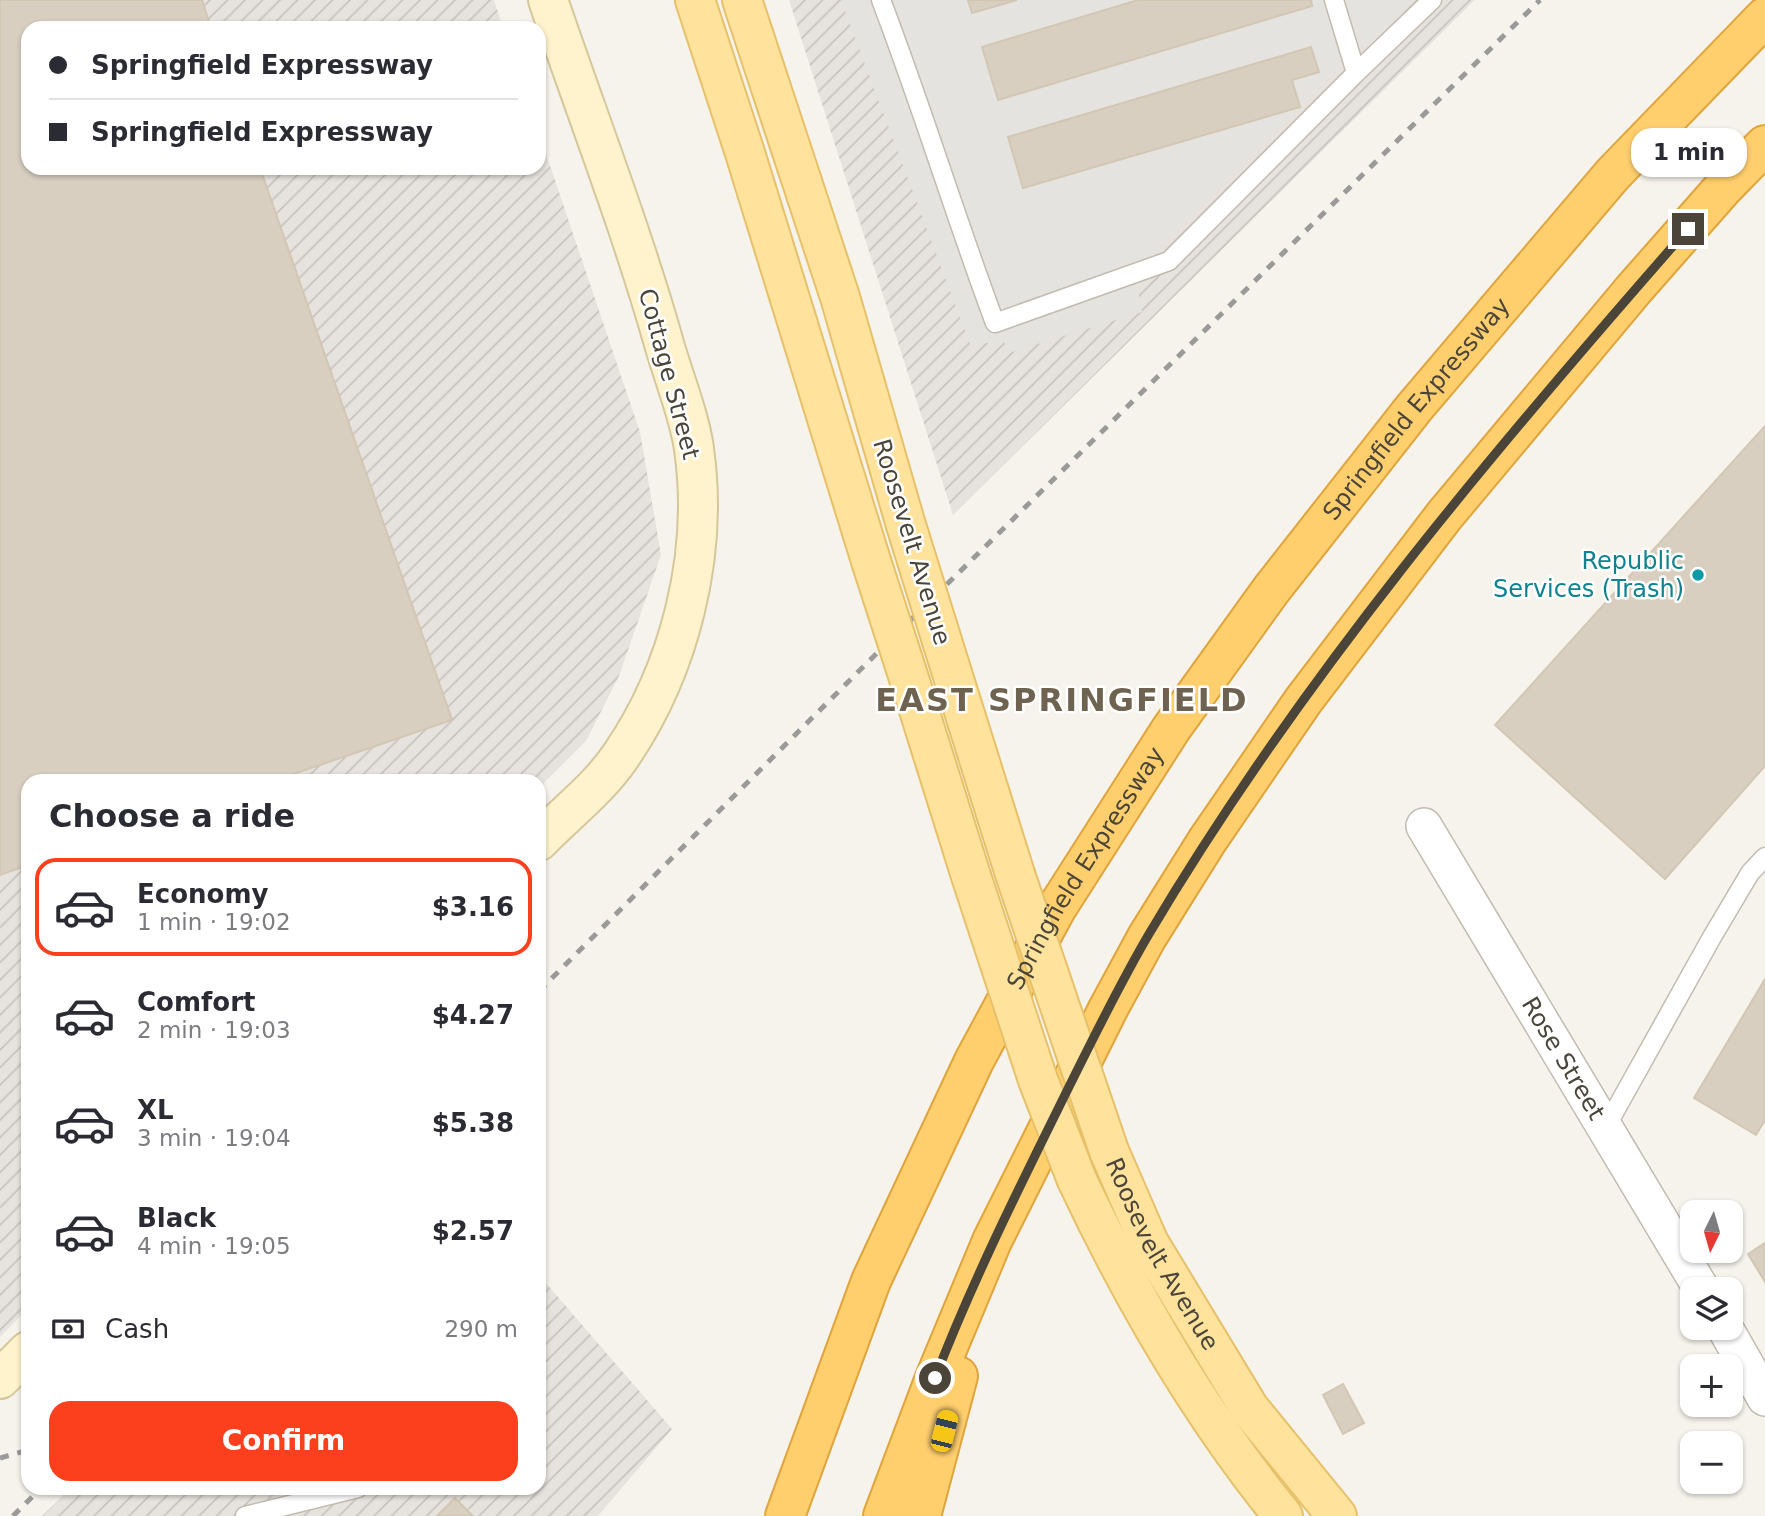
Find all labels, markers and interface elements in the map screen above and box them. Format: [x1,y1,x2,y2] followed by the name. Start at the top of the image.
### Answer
[91,50,433,80] text: Springfield Expressway
[91,117,433,147] text: Springfield Expressway
[1630,128,1746,176] callout: 1 min
[1653,139,1725,165] text: 1 min
[1672,213,1704,245] route end
[633,286,705,462] street label: Cottage Street
[1317,292,1516,526] street label: Springfield Expressway
[867,436,957,648] street label: Roosevelt Avenue
[1493,547,1684,603] place label: Republic Services (Trash)
[1690,567,1706,583] marker: Republic Services (Trash)
[875,681,1249,719] district label: EAST SPRINGFIELD
[1001,742,1170,994] street label: Springfield Expressway
[49,797,295,835] text: Choose a ride
[53,876,116,939] icon: car
[137,879,268,909] text: Economy
[432,892,514,922] text: $3.16
[137,909,291,935] text: 1 min · 19:02
[53,984,116,1047] icon: car
[137,987,255,1017] text: Comfort
[1516,992,1611,1125] street label: Rose Street
[432,1000,514,1030] text: $4.27
[137,1017,291,1043] text: 2 min · 19:03
[53,1092,116,1155] icon: car
[137,1095,174,1125] text: XL
[432,1108,514,1138] text: $5.38
[137,1125,291,1151] text: 3 min · 19:04
[1100,1154,1225,1355] street label: Roosevelt Avenue
[53,1200,116,1263] icon: car
[1680,1200,1743,1264] north arrow
[1680,1200,1743,1494] map controls
[137,1203,216,1233] text: Black
[432,1216,514,1246] text: $2.57
[137,1233,291,1259] text: 4 min · 19:05
[1680,1277,1743,1340] button: layers
[49,1310,87,1348] icon: cash
[105,1314,169,1344] text: Cash
[444,1316,518,1342] text: 290 m
[1680,1354,1743,1417] button: +
[919,1362,951,1394] route start
[49,1401,518,1481] button: Confirm
[929,1408,960,1454] car
[1680,1431,1743,1494] button: −

